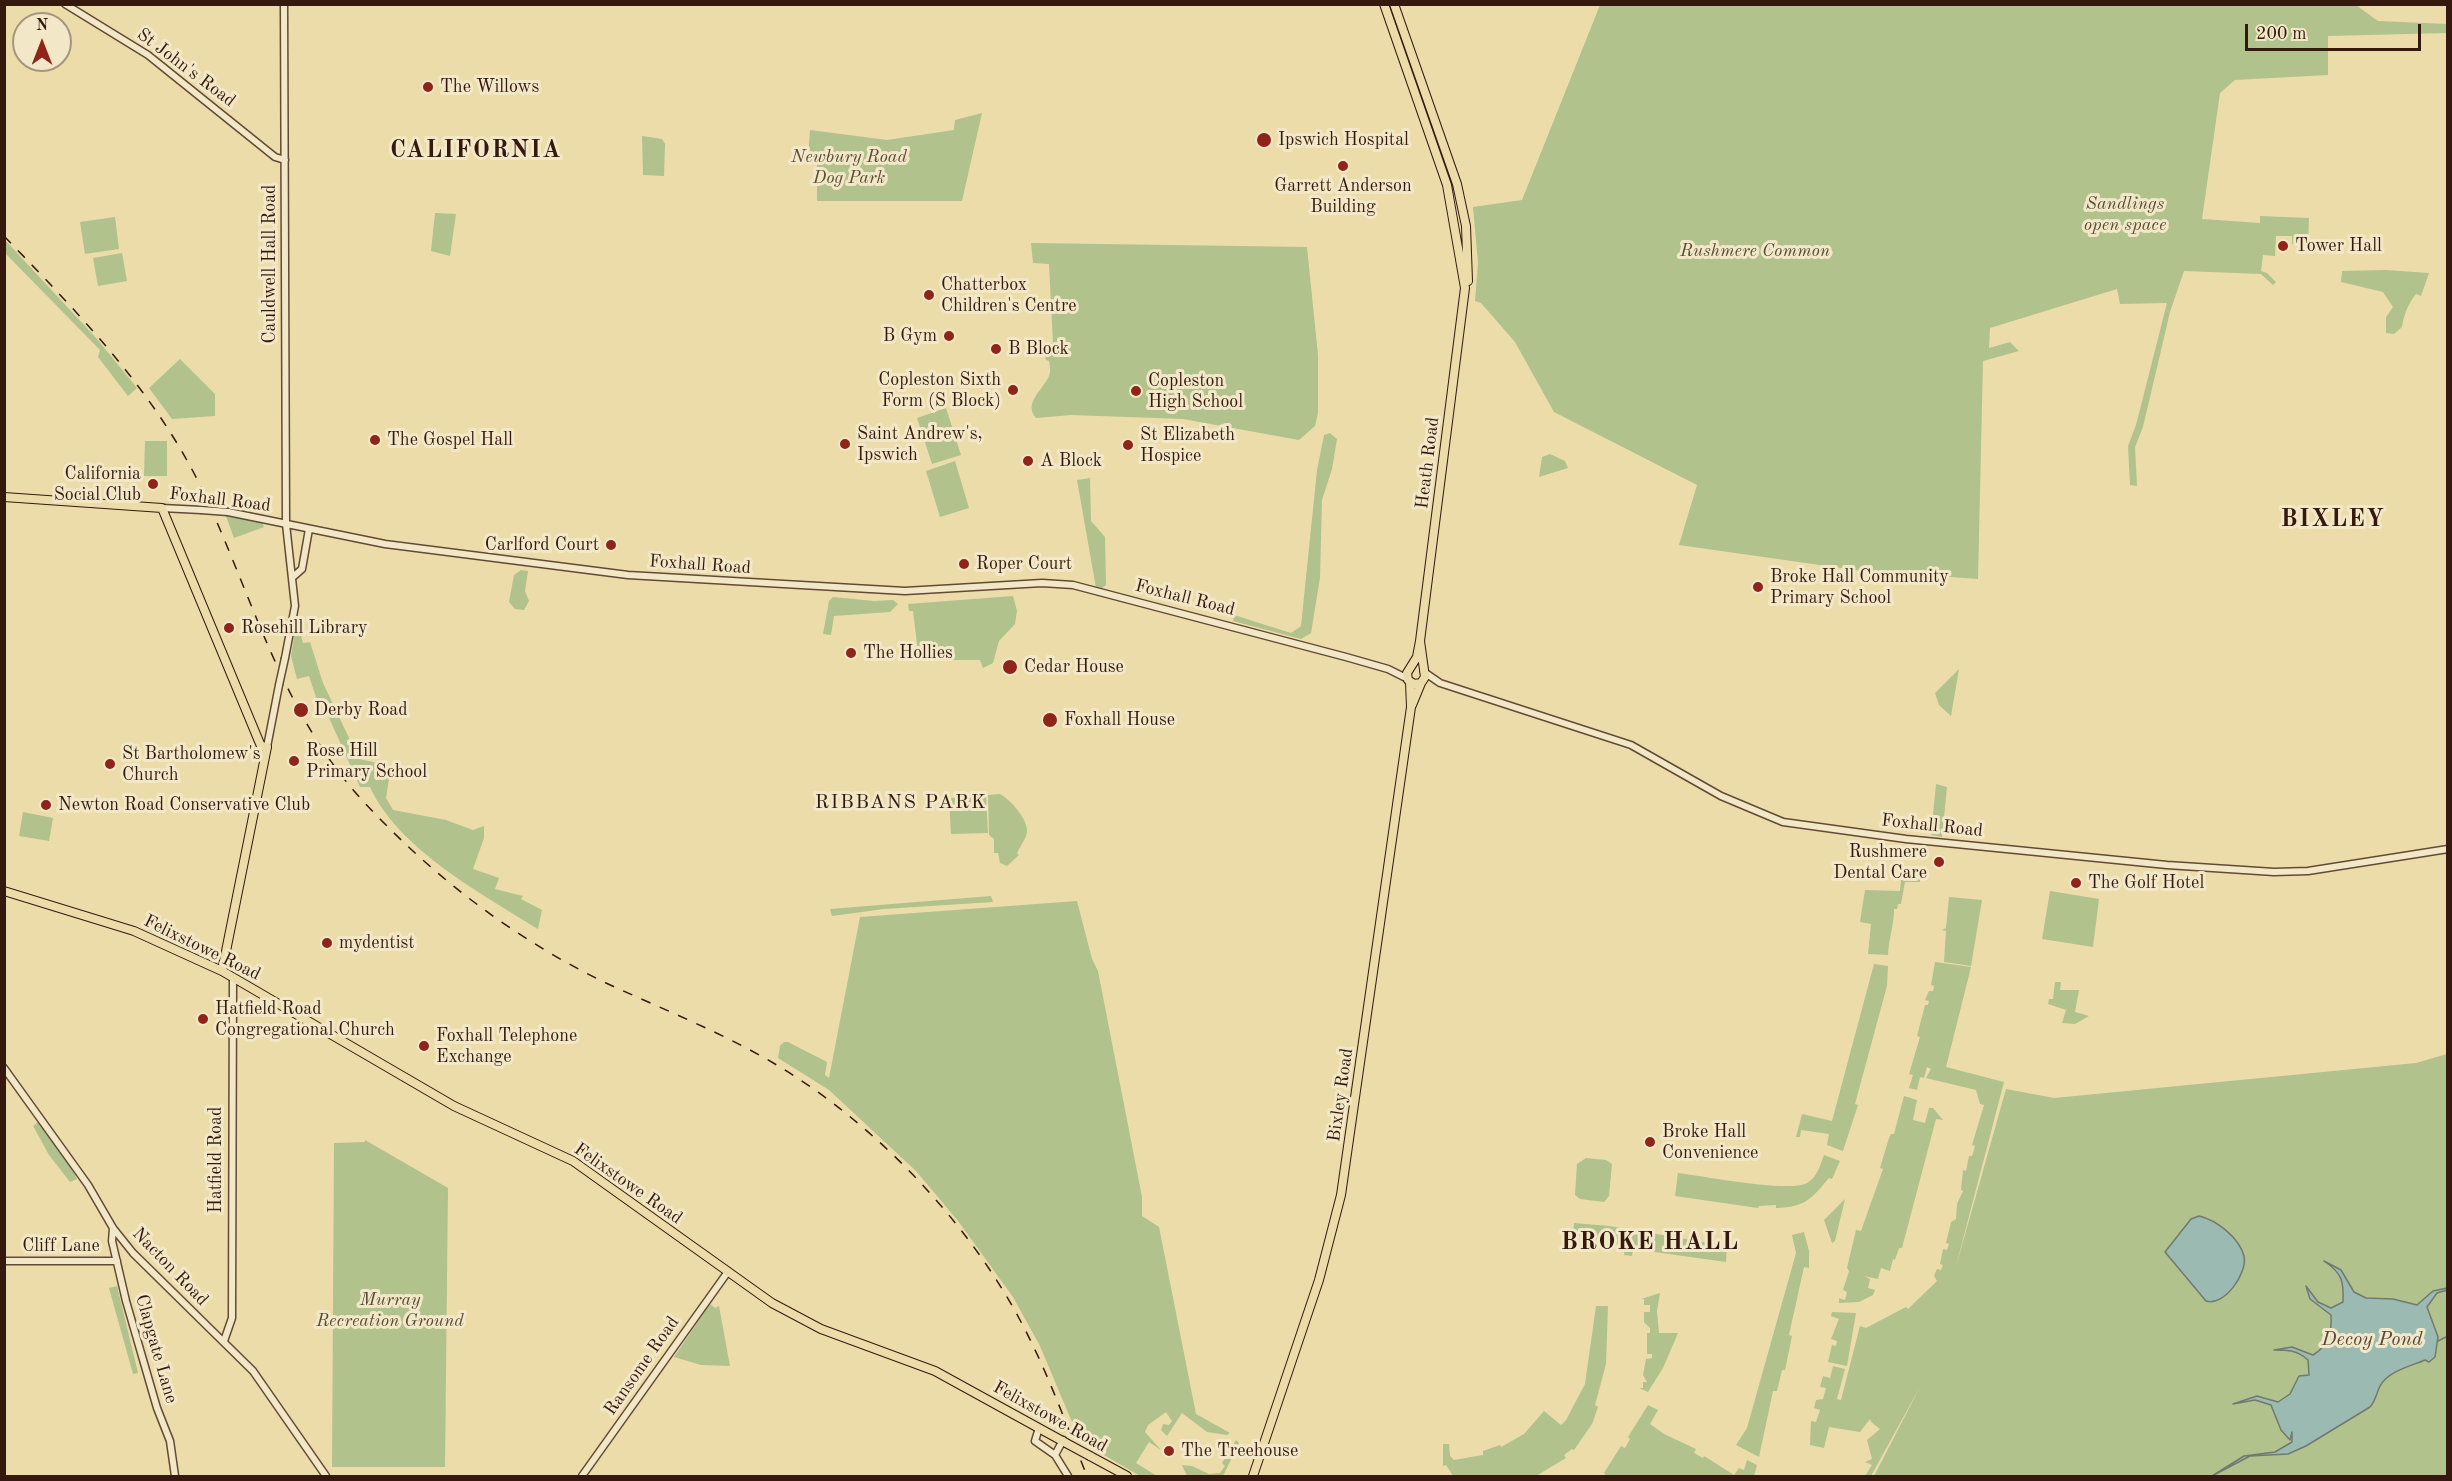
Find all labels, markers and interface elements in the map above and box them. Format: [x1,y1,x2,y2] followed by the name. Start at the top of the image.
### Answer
[12,12,72,72] north arrow
[2248,12,2424,50] scale bar
[36,18,48,34] text: N
[132,24,240,112] street label: St John's Road
[2256,25,2307,43] text: 200 m
[440,76,539,98] place label: The Willows
[421,80,435,94] marker: The Willows
[1278,129,1409,151] place label: Ipswich Hospital
[1255,131,1273,149] marker: Ipswich Hospital
[390,137,562,165] district label: CALIFORNIA
[791,146,907,188] park label: Newbury Road Dog Park
[1336,159,1350,173] marker: Garrett Anderson Building
[1274,175,1412,218] place label: Garrett Anderson Building
[259,185,281,343] street label: Cauldwell Hall Road
[2084,193,2166,236] park label: Sandlings open space
[2295,235,2382,257] place label: Tower Hall
[2276,239,2290,253] marker: Tower Hall
[1680,240,1830,262] park label: Rushmere Common
[941,274,1077,316] place label: Chatterbox Children's Centre
[922,288,936,302] marker: Chatterbox Children's Centre
[883,325,937,347] place label: B Gym
[942,329,956,343] marker: B Gym
[1008,338,1069,360] place label: B Block
[989,342,1003,356] marker: B Block
[878,369,1001,412] place label: Copleston Sixth Form (S Block)
[1148,370,1243,412] place label: Copleston High School
[1006,383,1020,397] marker: Copleston Sixth Form (S Block)
[1129,384,1143,398] marker: Copleston High School
[1412,416,1444,510] street label: Heath Road
[857,423,983,466] place label: Saint Andrew's, Ipswich
[1140,424,1235,466] place label: St Elizabeth Hospice
[387,429,513,451] place label: The Gospel Hall
[368,433,382,447] marker: The Gospel Hall
[838,437,852,451] marker: Saint Andrew's, Ipswich
[1121,438,1135,452] marker: St Elizabeth Hospice
[1040,450,1102,472] place label: A Block
[1021,454,1035,468] marker: A Block
[54,463,141,506] place label: California Social Club
[146,477,160,491] marker: California Social Club
[168,483,272,517] street label: Foxhall Road
[2281,506,2385,534] district label: BIXLEY
[485,534,599,556] place label: Carlford Court
[604,538,618,552] marker: Carlford Court
[648,551,752,579] street label: Foxhall Road
[976,553,1072,575] place label: Roper Court
[957,557,971,571] marker: Roper Court
[1770,566,1949,608] place label: Broke Hall Community Primary School
[1133,575,1237,621] street label: Foxhall Road
[1751,580,1765,594] marker: Broke Hall Community Primary School
[241,617,368,639] place label: Rosehill Library
[222,621,236,635] marker: Rosehill Library
[863,642,953,664] place label: The Hollies
[844,646,858,660] marker: The Hollies
[1024,656,1124,678] place label: Cedar House
[1001,658,1019,676] marker: Cedar House
[314,699,408,721] place label: Derby Road
[292,701,310,719] marker: Derby Road
[1064,709,1175,731] place label: Foxhall House
[1041,711,1059,729] marker: Foxhall House
[306,740,427,783] place label: Rose Hill Primary School
[122,743,261,786] place label: St Bartholomew's Church
[287,754,301,768] marker: Rose Hill Primary School
[103,757,117,771] marker: St Bartholomew's Church
[815,791,987,815] district label: RIBBANS PARK
[58,794,310,816] place label: Newton Road Conservative Club
[39,798,53,812] marker: Newton Road Conservative Club
[1880,810,1984,842] street label: Foxhall Road
[1833,841,1927,884] place label: Rushmere Dental Care
[1932,855,1946,869] marker: Rushmere Dental Care
[2088,872,2204,894] place label: The Golf Hotel
[2069,876,2083,890] marker: The Golf Hotel
[140,910,264,986] street label: Felixstowe Road
[339,932,415,954] place label: mydentist
[320,936,334,950] marker: mydentist
[215,998,395,1040] place label: Hatfield Road Congregational Church
[196,1012,210,1026] marker: Hatfield Road Congregational Church
[436,1025,577,1068] place label: Foxhall Telephone Exchange
[417,1039,431,1053] marker: Foxhall Telephone Exchange
[1324,1047,1358,1143] street label: Bixley Road
[205,1107,227,1213] street label: Hatfield Road
[1662,1121,1758,1164] place label: Broke Hall Convenience
[1643,1135,1657,1149] marker: Broke Hall Convenience
[570,1139,686,1229] street label: Felixstowe Road
[127,1223,213,1311] street label: Nacton Road
[1561,1229,1739,1257] district label: BROKE HALL
[22,1235,100,1257] street label: Cliff Lane
[316,1289,464,1332] park label: Murray Recreation Ground
[130,1292,182,1406] street label: Clapgate Lane
[600,1312,684,1420] street label: Ransome Road
[2321,1328,2423,1352] water label: Decoy Pond
[989,1377,1111,1457] street label: Felixstowe Road
[1181,1440,1298,1462] place label: The Treehouse
[1162,1444,1176,1458] marker: The Treehouse

